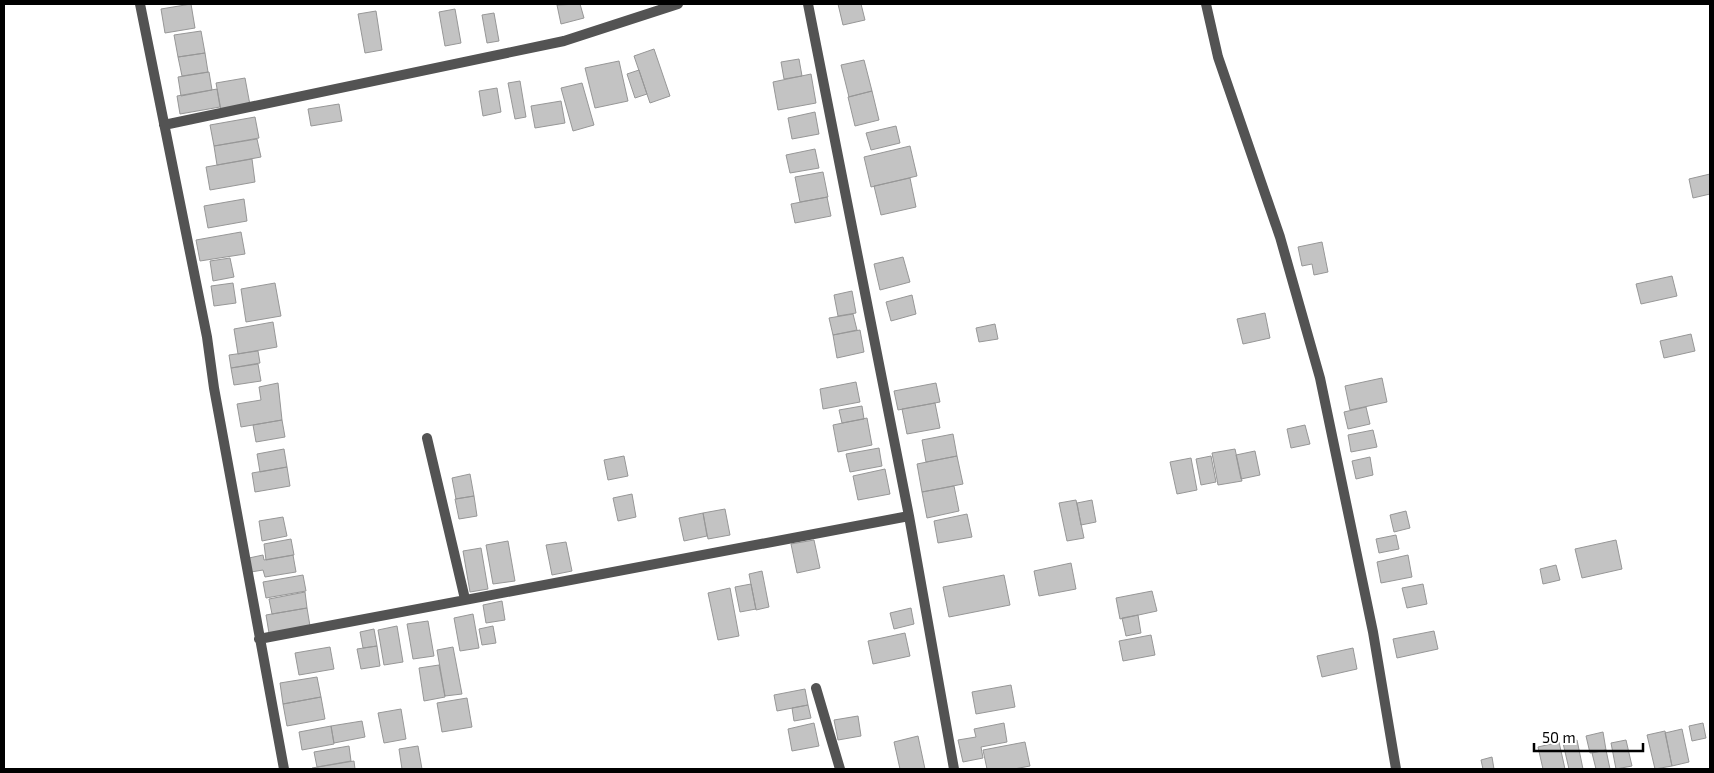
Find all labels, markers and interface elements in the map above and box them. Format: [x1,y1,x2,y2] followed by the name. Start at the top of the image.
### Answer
[1534,720,1643,752] scale bar
[1542,728,1576,746] text: 50 m

